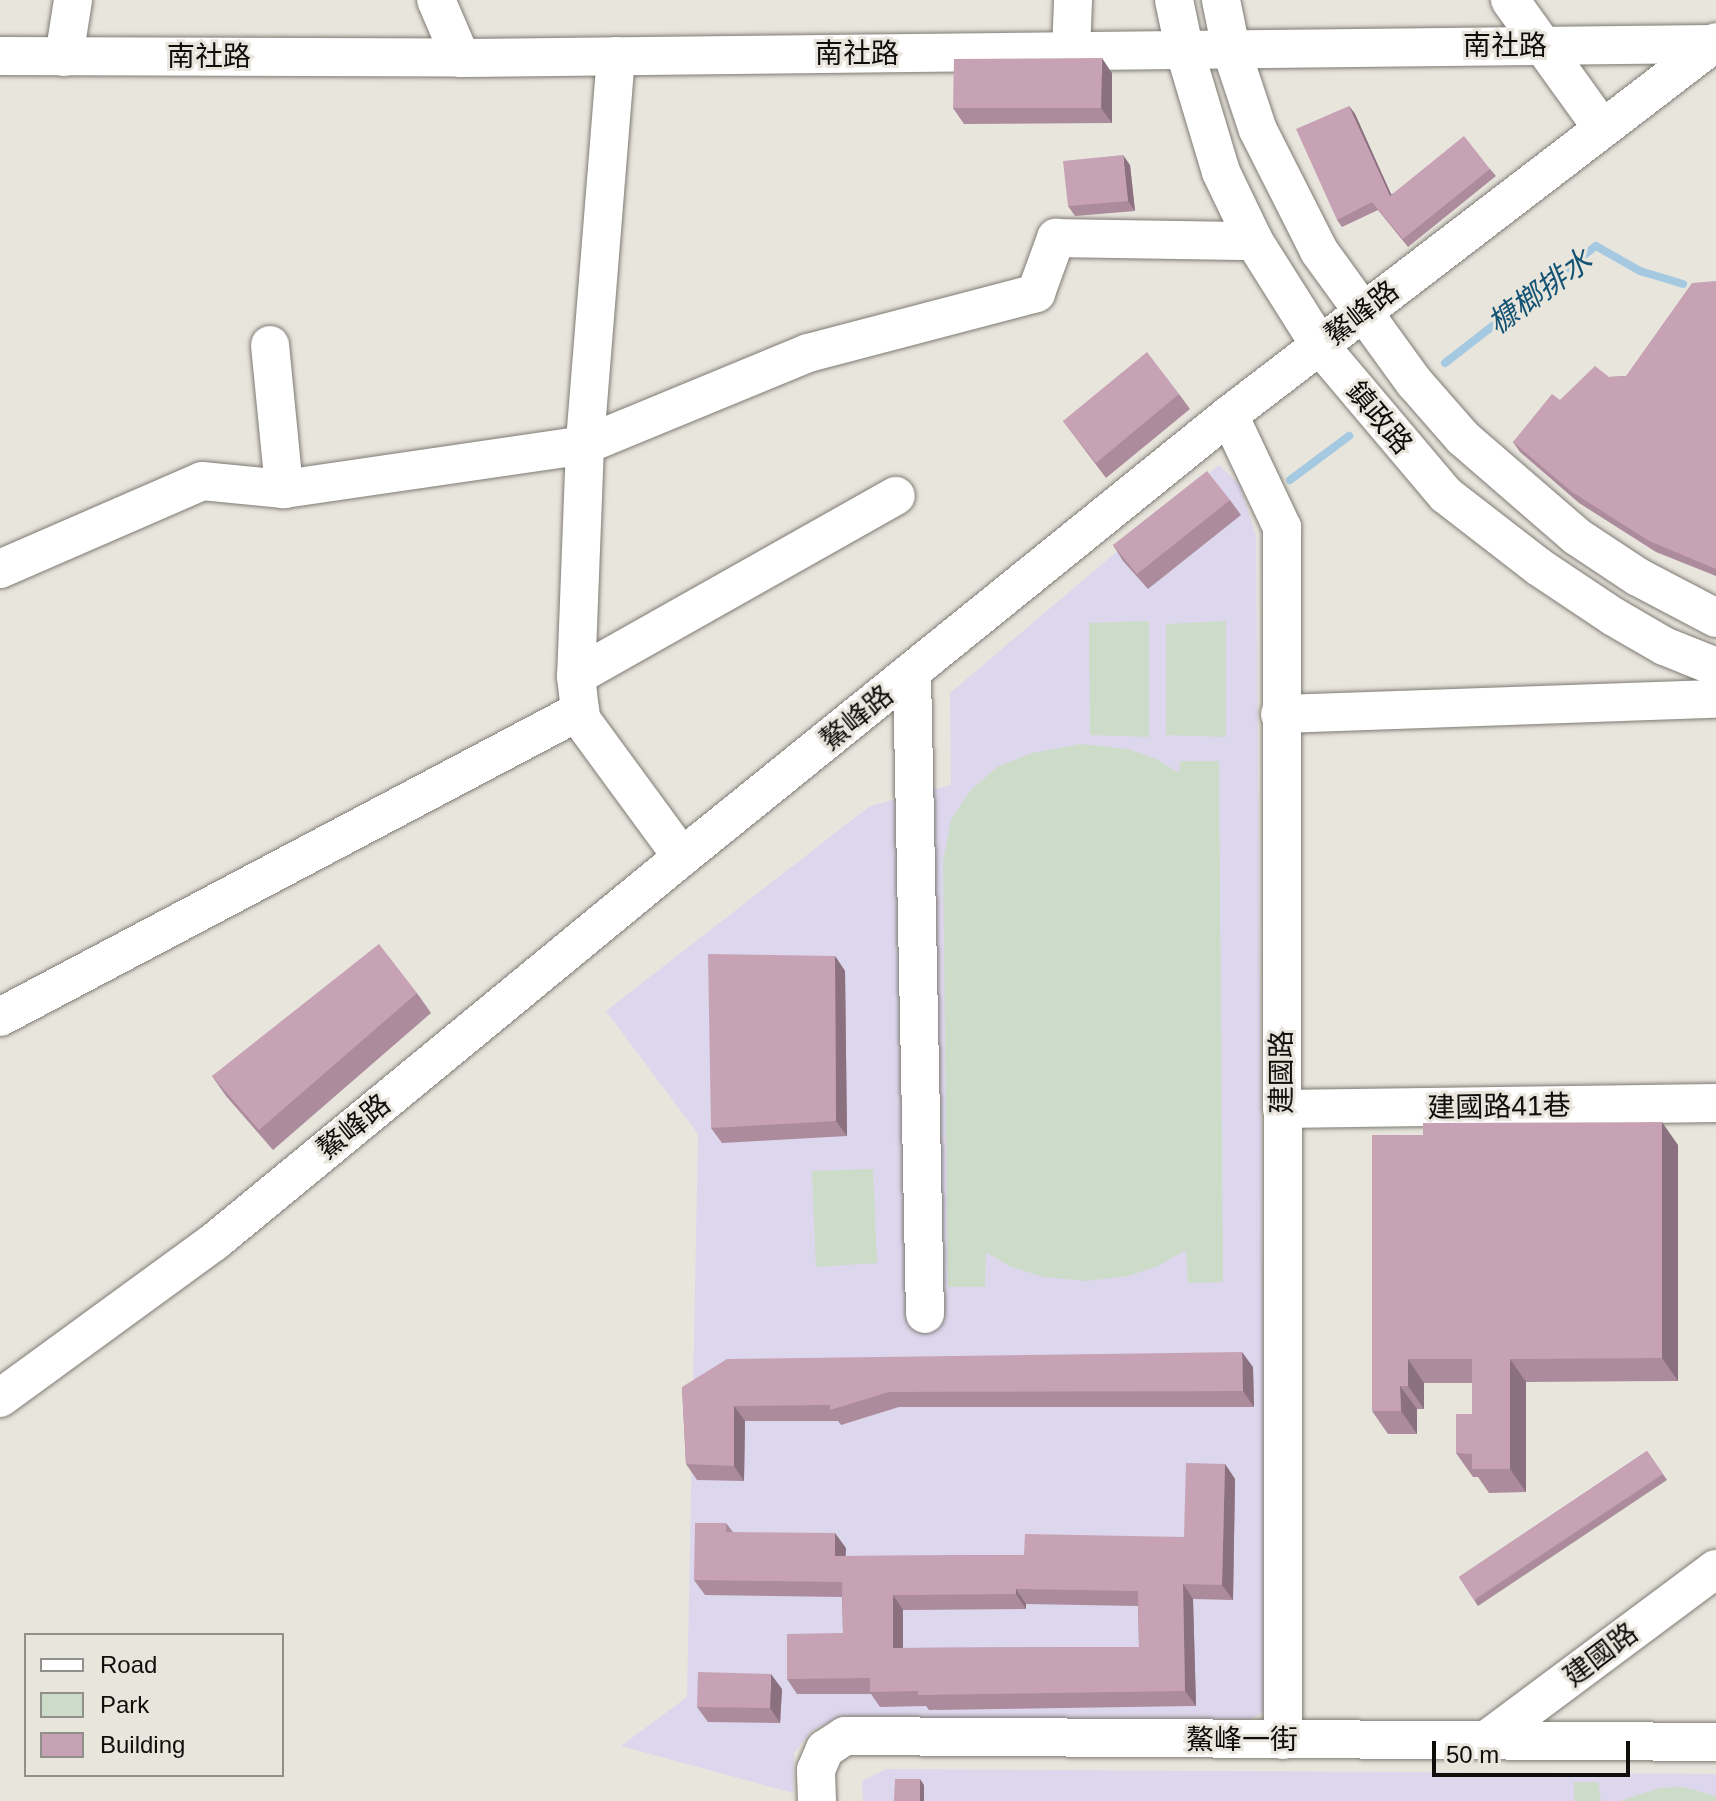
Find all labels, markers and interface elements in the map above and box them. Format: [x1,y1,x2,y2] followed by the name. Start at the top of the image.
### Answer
[1463,29,1547,63] street label: 南社路
[815,37,899,71] street label: 南社路
[167,40,251,74] street label: 南社路
[1481,242,1599,342] water label: 槺榔排水
[1319,274,1405,352] street label: 鰲峰路
[1339,375,1419,461] street label: 鎮政路
[814,679,900,757] street label: 鰲峰路
[1265,1030,1299,1114] street label: 建國路
[311,1088,397,1166] street label: 鰲峰路
[1427,1089,1571,1125] street label: 建國路41巷
[1557,1616,1645,1694] street label: 建國路
[24,1633,284,1777] legend
[100,1651,157,1678] text: Road
[100,1691,149,1718] text: Park
[1186,1723,1298,1757] street label: 鰲峰一街
[1436,1725,1634,1775] scale bar
[100,1731,185,1758] text: Building
[1446,1741,1499,1768] text: 50 m

